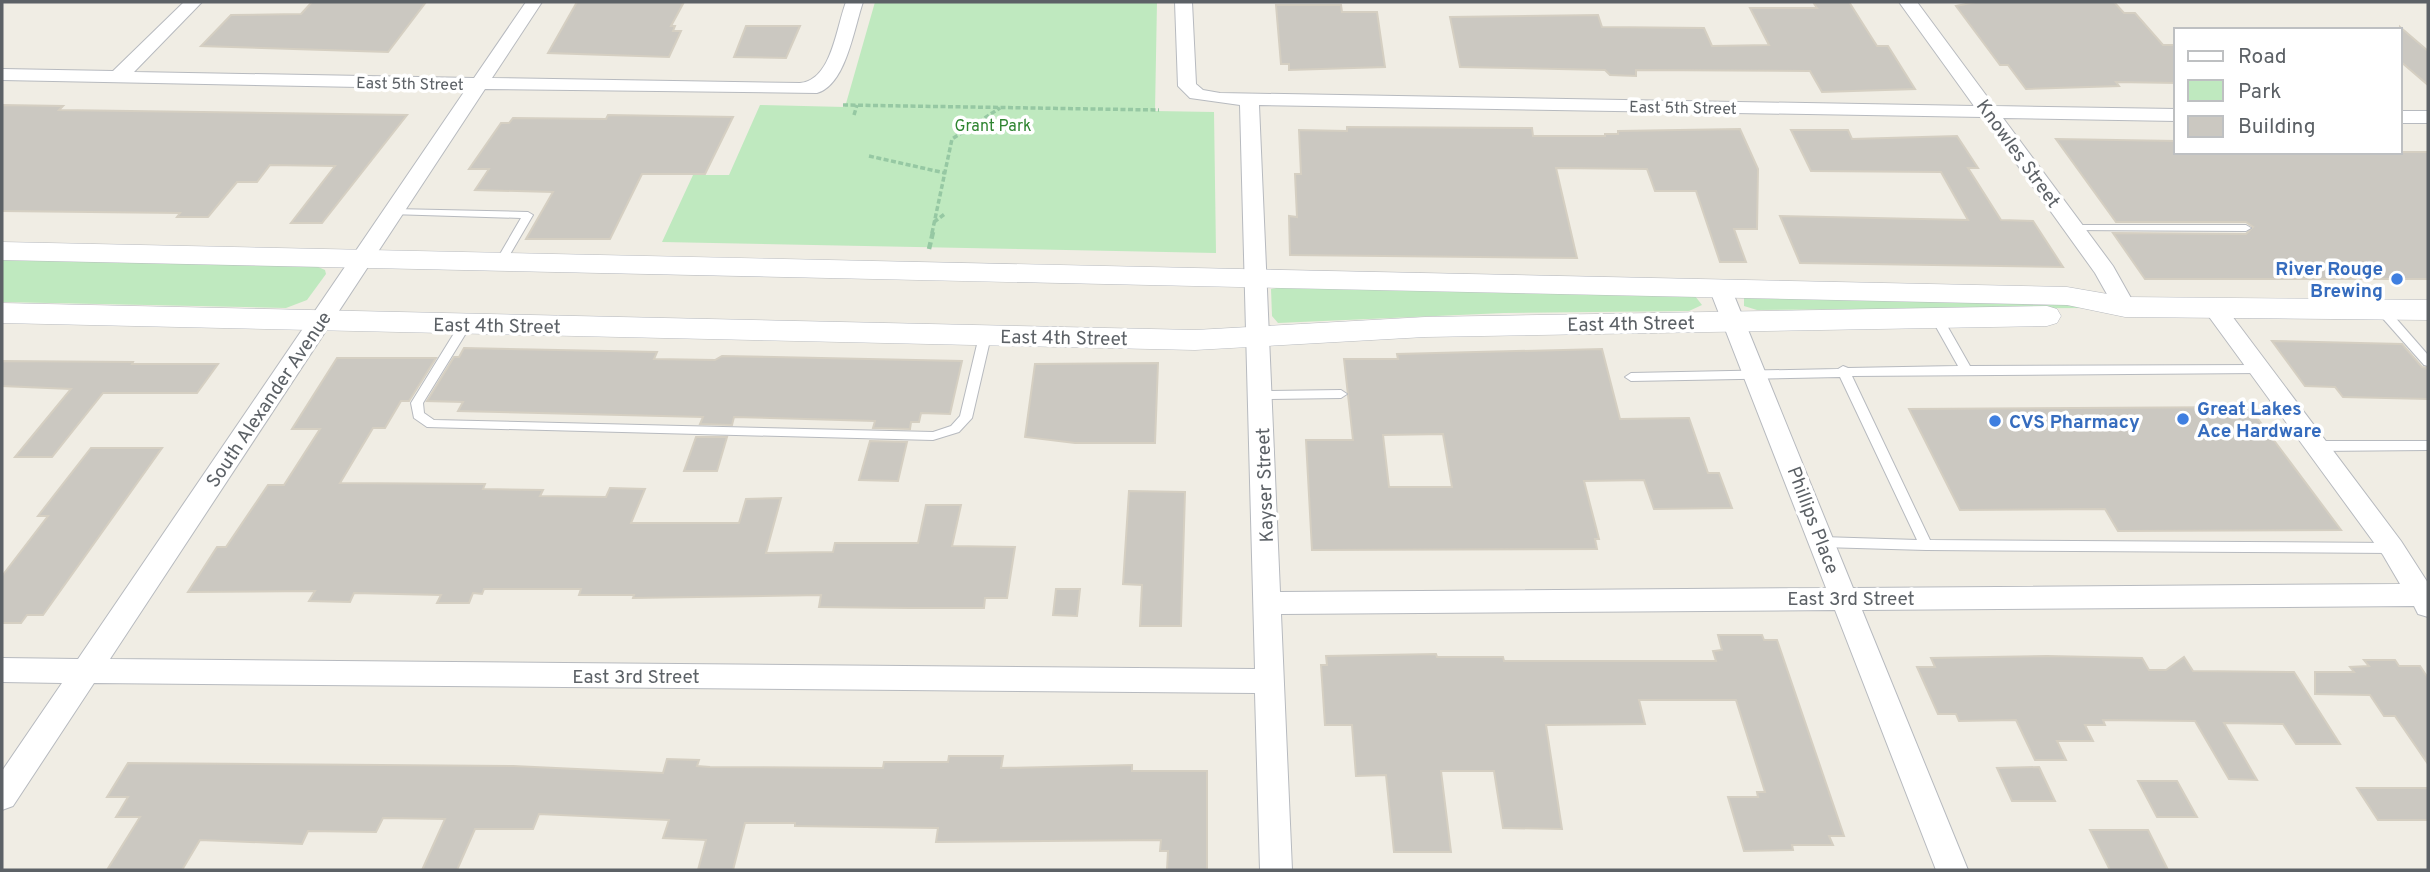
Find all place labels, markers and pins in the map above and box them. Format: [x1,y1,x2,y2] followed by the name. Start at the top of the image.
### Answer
[2275,258,2383,304] place label: River Rouge Brewing
[2389,271,2405,287] marker: River Rouge Brewing
[2197,398,2322,444] place label: Great Lakes Ace Hardware
[2009,411,2140,435] place label: CVS Pharmacy
[2175,411,2191,427] marker: Great Lakes Ace Hardware
[1987,413,2003,429] marker: CVS Pharmacy

